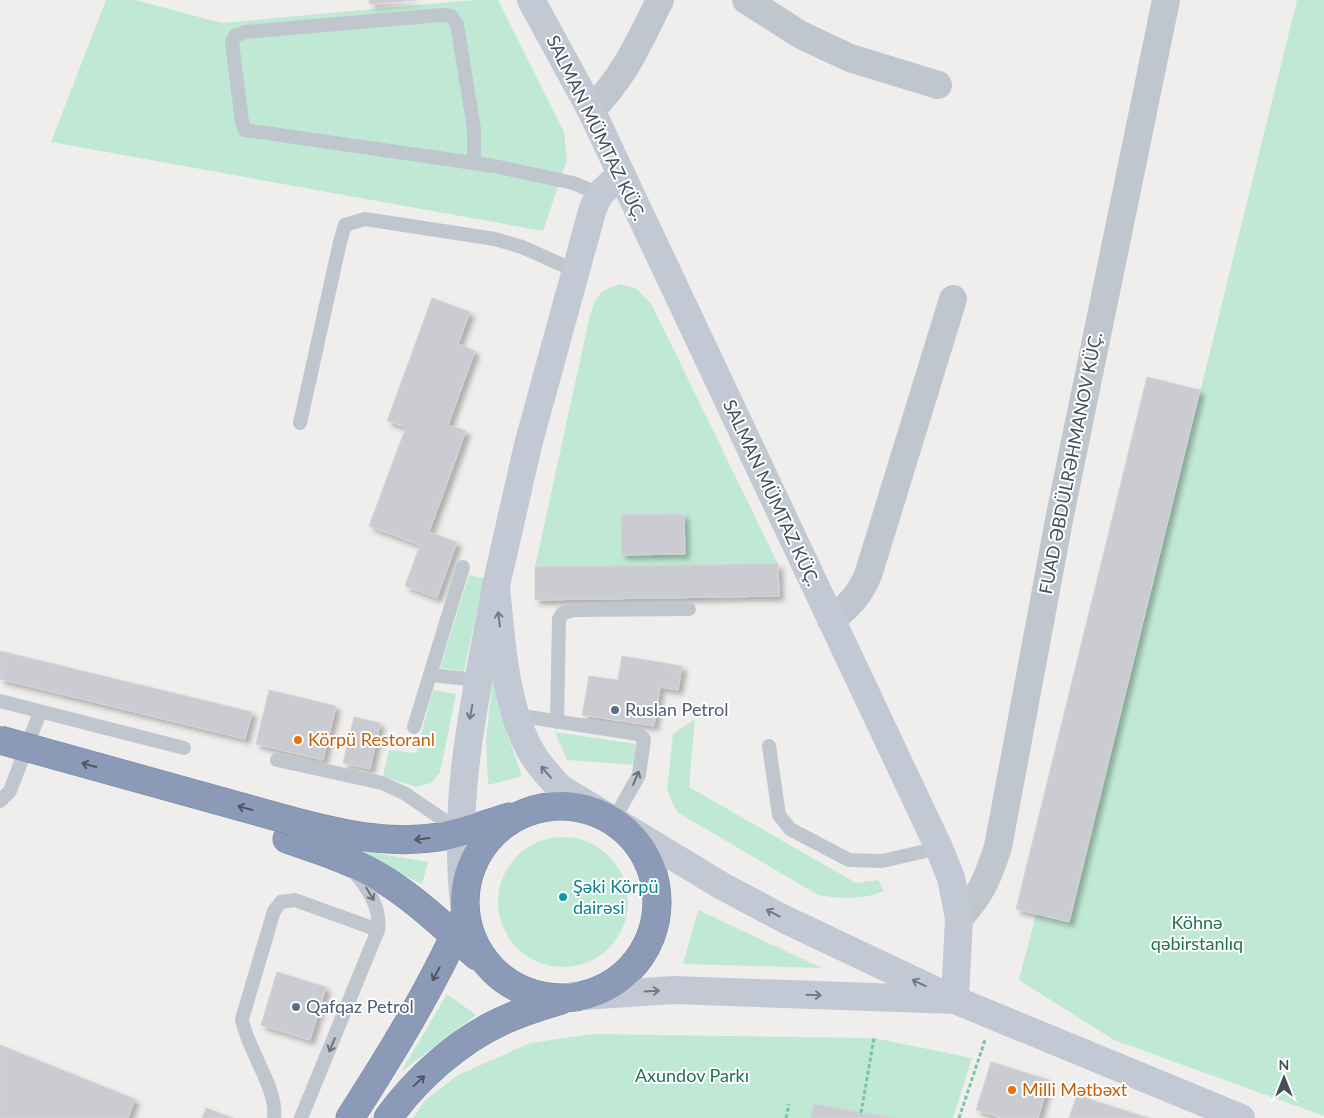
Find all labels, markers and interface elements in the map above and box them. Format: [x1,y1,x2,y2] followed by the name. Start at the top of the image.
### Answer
[542,31,651,224] street label: SALMAN MÜMTAZ KÜÇ.
[1034,330,1106,596] street label: FUAD ƏBDÜLRƏHMANOV KÜÇ.
[719,396,825,589] street label: SALMAN MÜMTAZ KÜÇ.
[494,612,504,628] one-way arrow
[625,698,728,720] place label: Ruslan Petrol
[466,704,476,720] one-way arrow
[609,704,621,716] marker: Ruslan Petrol
[308,728,435,750] place label: Körpü Restoranl
[292,734,304,746] marker: Körpü Restoranl
[81,759,97,769] one-way arrow
[540,766,552,779] one-way arrow
[632,771,642,786] one-way arrow
[238,803,254,812] one-way arrow
[415,834,431,844] one-way arrow
[573,875,658,918] place label: Şəki Körpü dairəsi
[365,887,375,901] one-way arrow
[557,891,569,903] marker: Şəki Körpü dairəsi
[765,908,780,918] one-way arrow
[1151,911,1243,954] park label: Köhnə qəbirstanlıq
[431,966,441,980] one-way arrow
[912,978,927,987] one-way arrow
[644,987,660,996] one-way arrow
[806,990,822,1000] one-way arrow
[306,995,414,1017] place label: Qafqaz Petrol
[290,1001,302,1013] marker: Qafqaz Petrol
[326,1037,336,1052] one-way arrow
[1259,1053,1309,1103] north arrow
[1279,1056,1289,1073] text: N
[635,1064,749,1086] park label: Axundov Parkı
[413,1075,426,1087] one-way arrow
[1022,1078,1128,1100] place label: Milli Mətbəxt
[1006,1084,1018,1096] marker: Milli Mətbəxt

